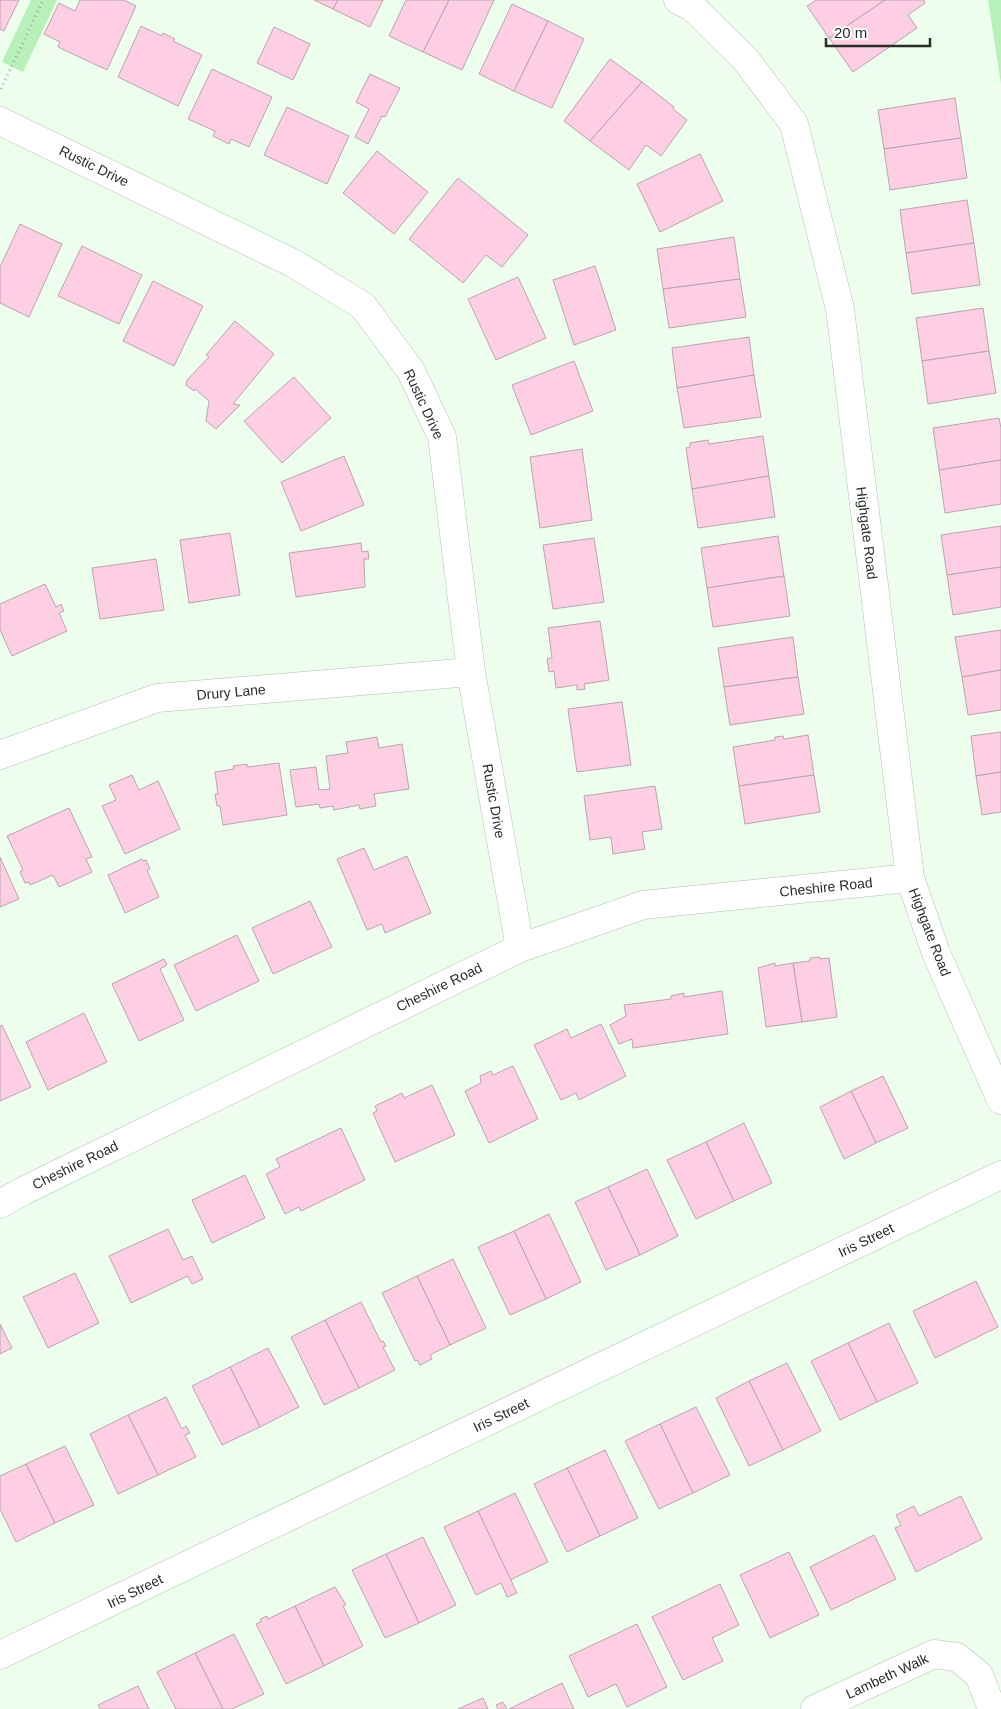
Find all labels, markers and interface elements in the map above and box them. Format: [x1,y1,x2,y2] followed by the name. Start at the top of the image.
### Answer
[826,15,930,47] scale bar
[834,24,867,41] text: 20 m
[57,142,132,190] street label: Rustic Drive
[401,366,447,442] street label: Rustic Drive
[853,486,881,580] street label: Highgate Road
[196,681,266,703] street label: Drury Lane
[480,762,508,840] street label: Rustic Drive
[779,874,873,900] street label: Cheshire Road
[906,886,954,978] street label: Highgate Road
[394,959,484,1015] street label: Cheshire Road
[30,1137,120,1193] street label: Cheshire Road
[836,1220,897,1260] street label: Iris Street
[471,1395,532,1435] street label: Iris Street
[105,1571,166,1611] street label: Iris Street
[843,1650,932,1702] street label: Lambeth Walk

